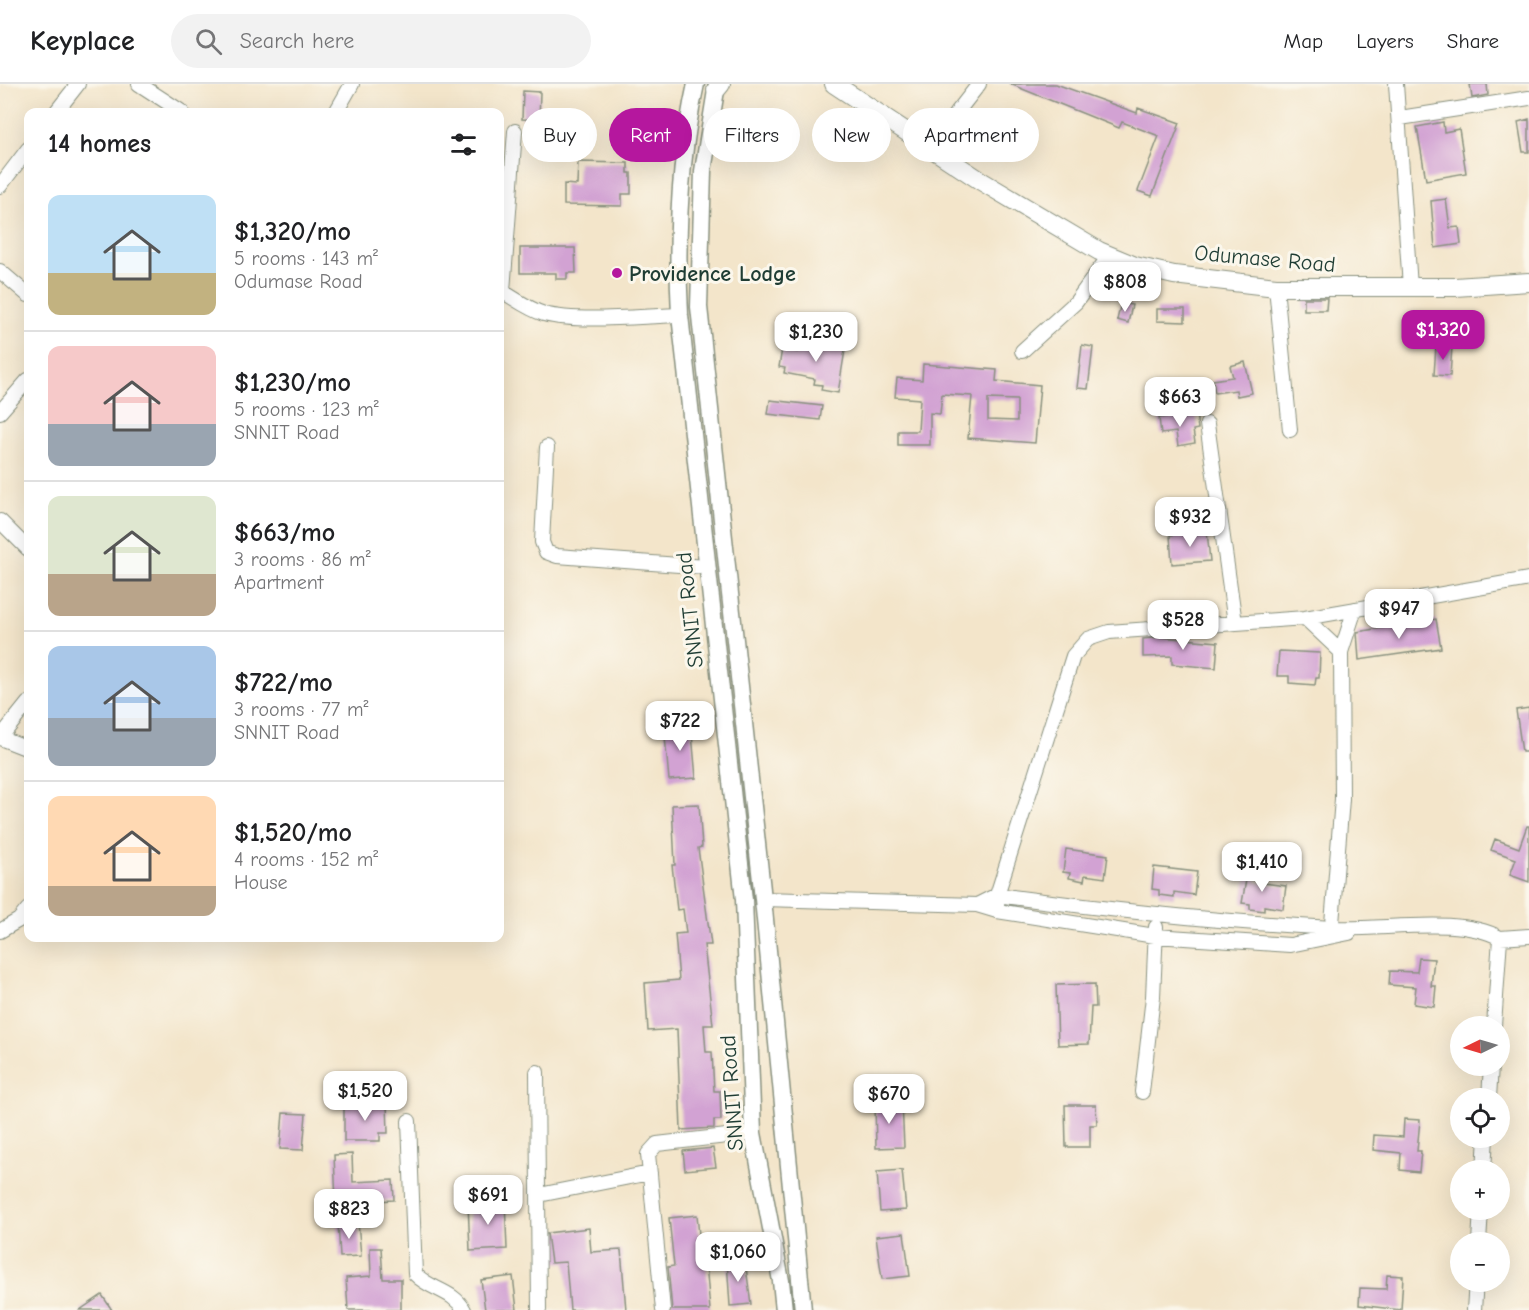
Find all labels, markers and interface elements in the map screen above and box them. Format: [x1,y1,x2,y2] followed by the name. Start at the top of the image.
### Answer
[171,14,591,68] search box
[30,25,135,57] text: Keyplace
[192,25,225,58] icon: search
[240,28,354,54] text: Search here
[1284,29,1323,53] text: Map
[1356,29,1414,53] text: Layers
[1447,29,1499,53] text: Share
[522,108,597,162] chip: Buy
[609,108,692,162] chip: Rent
[704,108,800,162] chip: Filters
[812,108,891,162] chip: New
[903,108,1039,162] chip: Apartment
[447,128,480,161] icon: filters
[48,129,151,159] text: 14 homes
[234,217,351,247] text: $1,320/mo
[96,219,168,291] icon: home
[1193,240,1337,278] street label: Odumase Road
[234,247,378,270] text: 5 rooms · 143 m²
[629,261,796,287] place label: Providence Lodge
[1089,262,1161,313] pin: $808
[610,266,624,280] marker: Providence Lodge
[234,270,363,293] text: Odumase Road
[1103,270,1147,293] text: $808
[1394,310,1492,361] pin: $1,320
[767,312,865,363] pin: $1,230
[1416,318,1470,341] text: $1,320
[789,320,843,343] text: $1,230
[234,368,351,398] text: $1,230/mo
[96,370,168,442] icon: home
[1144,377,1216,428] pin: $663
[1159,385,1201,408] text: $663
[234,398,379,421] text: 5 rooms · 123 m²
[234,421,340,444] text: SNNIT Road
[1154,497,1226,548] pin: $932
[1169,505,1211,528] text: $932
[234,518,335,548] text: $663/mo
[96,520,168,592] icon: home
[234,548,371,571] text: 3 rooms · 86 m²
[671,551,709,669] street label: SNNIT Road
[234,571,324,594] text: Apartment
[1363,589,1435,640] pin: $947
[1379,597,1419,620] text: $947
[1147,600,1219,651] pin: $528
[1162,608,1204,631] text: $528
[234,668,333,698] text: $722/mo
[96,670,168,742] icon: home
[234,698,368,721] text: 3 rooms · 77 m²
[644,701,716,752] pin: $722
[660,709,700,732] text: $722
[234,721,340,744] text: SNNIT Road
[234,818,352,848] text: $1,520/mo
[96,820,168,892] icon: home
[1213,842,1311,893] pin: $1,410
[234,848,378,871] text: 4 rooms · 152 m²
[1236,850,1288,873] text: $1,410
[234,871,288,894] text: House
[1450,1016,1510,1076] north arrow
[1450,1016,1510,1292] map controls
[715,1034,749,1152] street label: SNNIT Road
[316,1071,414,1122] pin: $1,520
[853,1074,925,1125] pin: $670
[337,1079,393,1102] text: $1,520
[868,1082,910,1105] text: $670
[1450,1088,1510,1148] button: locate
[1450,1160,1510,1220] button: +
[452,1175,524,1226] pin: $691
[468,1183,508,1206] text: $691
[313,1189,385,1240] pin: $823
[328,1197,370,1220] text: $823
[689,1232,787,1283] pin: $1,060
[1450,1232,1510,1292] button: −
[709,1240,767,1263] text: $1,060

